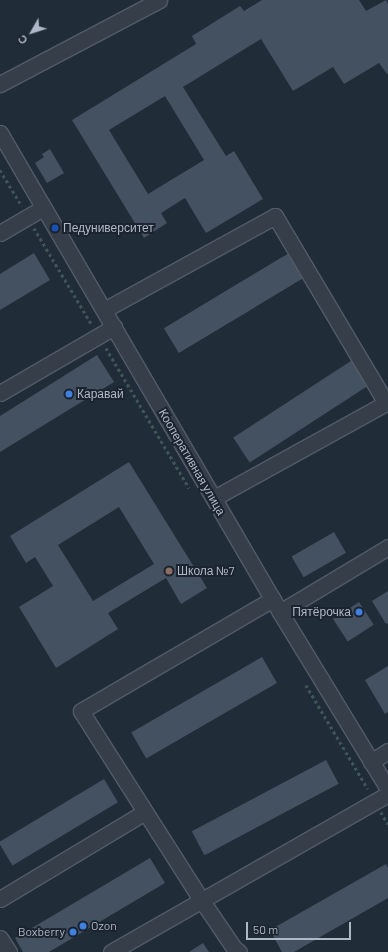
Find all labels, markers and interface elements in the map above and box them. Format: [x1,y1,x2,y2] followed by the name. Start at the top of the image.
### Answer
[12,12,52,52] north arrow
[15,33,30,47] text: С
[63,221,154,235] place label: Педуниверситет
[50,223,60,233] marker: Педуниверситет
[77,387,124,401] place label: Каравай
[64,389,74,399] marker: Каравай
[156,406,228,518] street label: Кооперативная улица
[177,564,234,578] place label: Школа №7
[164,566,174,576] marker: Школа №7
[292,605,351,619] place label: Пятёрочка
[354,607,364,617] marker: Пятёрочка
[248,914,353,940] scale bar
[91,919,117,933] place label: Ozon
[78,921,88,931] marker: Ozon
[253,922,278,936] text: 50 m
[18,925,65,939] place label: Boxberry
[68,927,78,937] marker: Boxberry

